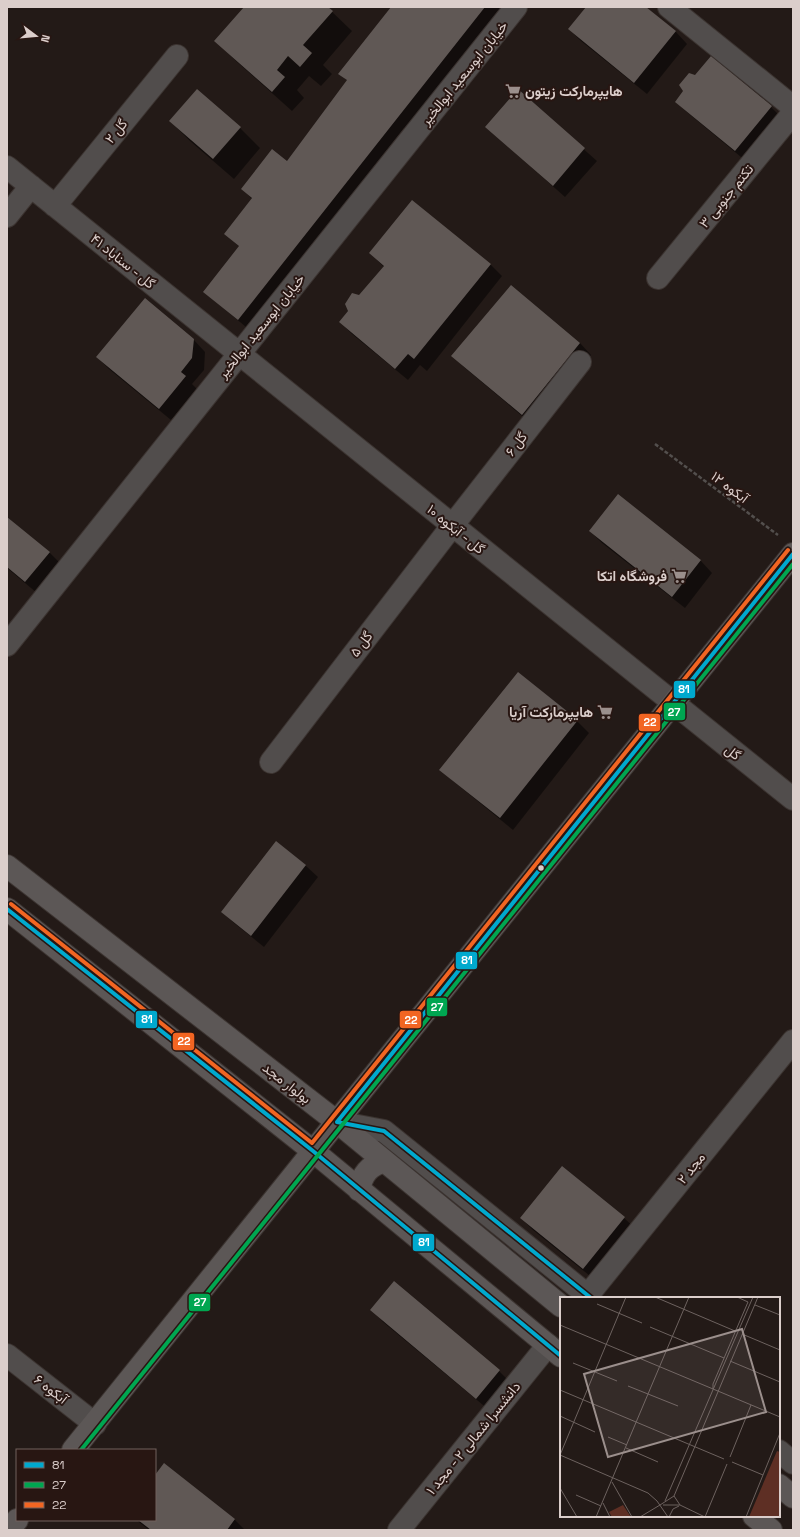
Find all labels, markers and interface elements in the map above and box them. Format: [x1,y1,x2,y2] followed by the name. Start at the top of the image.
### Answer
[16,16,56,56] north arrow
[416,17,512,130] street label: خیابان ابوسعید ابوالخیر
[38,33,53,44] text: N
[504,82,522,100] supermarket icon: هایپرمارکت زیتون
[525,82,623,101] place label: هایپرمارکت زیتون
[101,115,131,147] street label: گل ۲
[695,160,757,232] street label: تکتم جنوبی ۳
[87,229,159,293] street label: گل - سناباد ۴۱
[213,270,309,383] street label: خیابان ابوسعید ابوالخیر
[501,428,531,460] street label: گل ۶
[708,467,754,508] street label: آبکوه ۱۲
[423,500,489,558] street label: گل - آبکوه ۱۰
[597,567,667,585] place label: فروشگاه اتکا
[670,567,688,585] supermarket icon: فروشگاه اتکا
[346,628,376,660] street label: گل ۵
[673,680,696,699] line badge: 81
[678,682,690,696] text: 81
[663,702,686,721] line badge: 27
[509,703,593,722] place label: هایپرمارکت آریا
[596,703,614,721] supermarket icon: هایپرمارکت آریا
[668,705,680,719] text: 27
[638,713,661,732] line badge: 22
[643,715,657,729] text: 22
[721,740,745,764] street label: گل
[536,863,546,873] unlabelled marker
[455,951,478,970] line badge: 81
[461,953,473,967] text: 81
[426,997,448,1017] line badge: 27
[431,1000,443,1014] text: 27
[135,1010,158,1029] line badge: 81
[399,1010,422,1029] line badge: 22
[141,1012,153,1026] text: 81
[404,1013,418,1027] text: 22
[172,1032,195,1051] line badge: 22
[177,1034,191,1048] text: 22
[259,1058,315,1108] street label: بولوار مجد
[673,1149,709,1187] street label: مجد ۲
[412,1233,435,1252] line badge: 81
[418,1235,430,1249] text: 81
[188,1293,211,1312] line badge: 27
[194,1295,206,1309] text: 27
[560,1297,780,1517] inset map
[31,1370,73,1409] street label: آبکوه ۶
[422,1378,524,1498] street label: دانشسرا شمالی ۲ - مجد ۱
[16,1449,156,1521] legend
[52,1457,65,1473] text: 81
[52,1477,66,1493] text: 27
[52,1497,66,1513] text: 22

